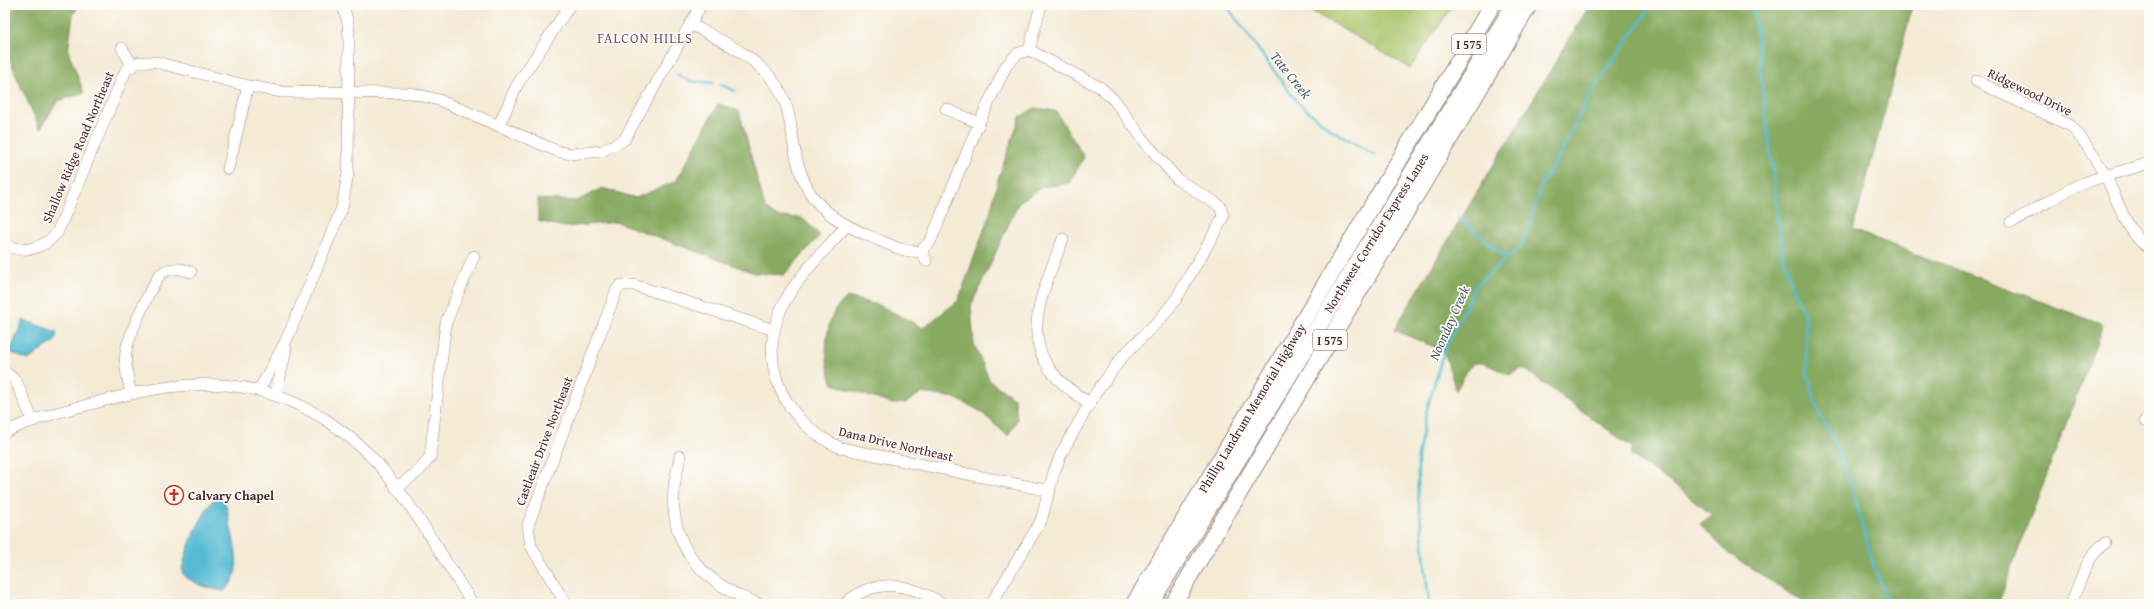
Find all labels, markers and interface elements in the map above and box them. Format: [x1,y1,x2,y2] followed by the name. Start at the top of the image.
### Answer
[597,28,693,48] district label: FALCON HILLS
[1452,34,1486,54] road number: I 575
[1266,47,1317,103] water label: Tate Creek
[1985,63,2075,121] street label: Ridgewood Drive
[37,68,119,226] street label: Shallow Ridge Road Northeast
[1319,149,1433,317] street label: Northwest Corridor Express Lanes
[1424,282,1475,363] water label: Noonday Creek
[1194,319,1311,496] street label: Phillip Landrum Memorial Highway
[1313,330,1347,350] road number: I 575
[511,373,578,508] street label: Castleair Drive Northeast
[837,422,955,466] street label: Dana Drive Northeast
[163,484,185,506] church icon: Calvary Chapel
[188,486,274,505] place label: Calvary Chapel

